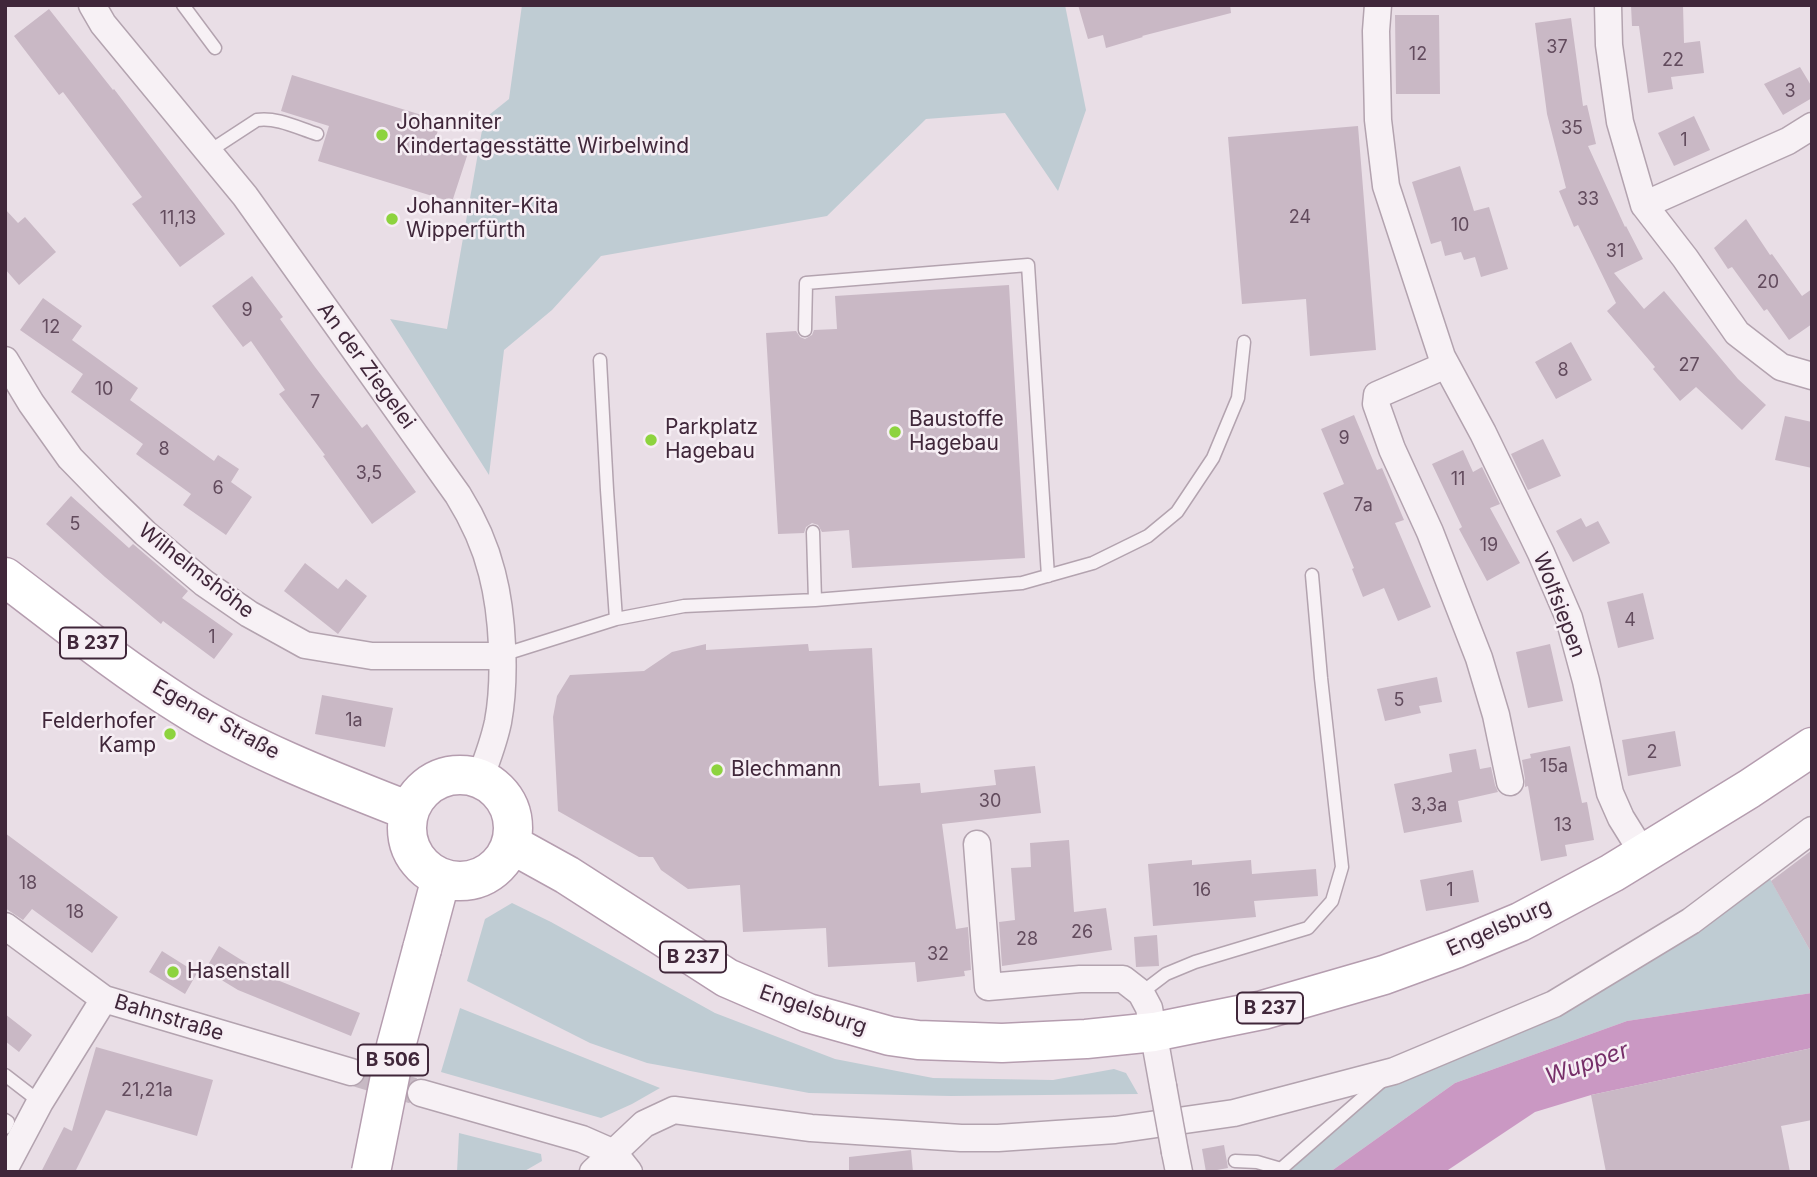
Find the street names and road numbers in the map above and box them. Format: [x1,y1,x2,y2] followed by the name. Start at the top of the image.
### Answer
[312,298,420,434] street label: An der Ziegelei
[133,518,259,624] street label: Wilhelmshöhe
[1527,549,1591,661] street label: Wolfsiepen
[60,628,126,658] road number: B 237
[148,675,284,765] street label: Egener Straße
[1443,894,1555,962] street label: Engelsburg
[660,942,726,973] road number: B 237
[756,980,870,1040] street label: Engelsburg
[111,989,227,1047] street label: Bahnstraße
[1237,992,1303,1024] road number: B 237
[358,1044,428,1076] road number: B 506

